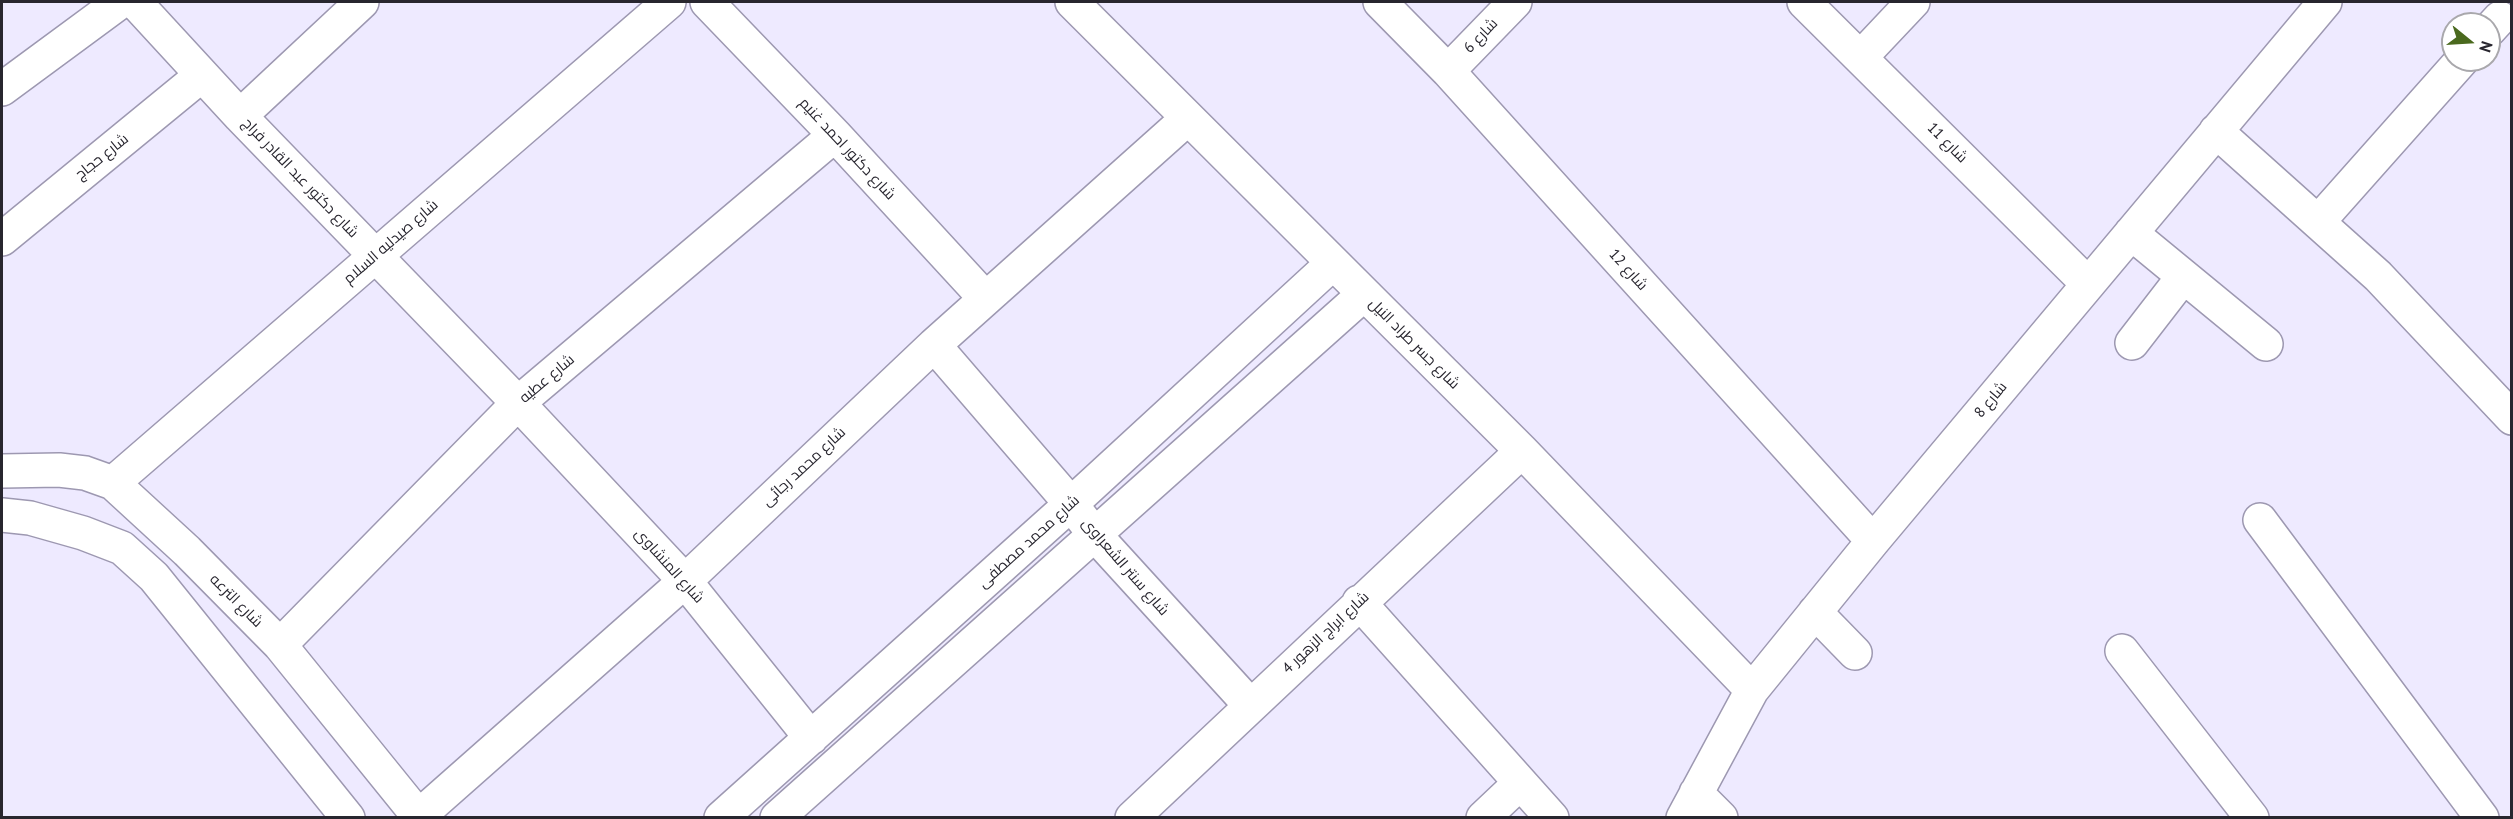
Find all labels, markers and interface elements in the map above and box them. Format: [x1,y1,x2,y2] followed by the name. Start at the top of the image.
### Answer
[2441,12,2501,72] north arrow
[1460,15,1502,57] street label: شارع 6
[2475,39,2497,55] text: N
[795,94,899,204] street label: شارع دكتور احمد غنيم
[238,114,362,242] street label: شارع دكتور عبد القادر فراج
[1923,119,1971,167] street label: شارع 11
[72,130,132,184] street label: شارع حجاج
[340,196,442,288] street label: شارع صيدليه السلام
[1605,246,1651,294] street label: شارع 12
[1365,295,1463,393] street label: شارع جسر طراد النيل
[516,351,578,407] street label: شارع عطيه
[1971,378,2011,422] street label: شارع 8
[758,424,850,510] street label: شارع محمد رجائى
[975,492,1083,592] street label: شارع محمد مصطفى
[1078,514,1172,620] street label: شارع سنتر الشعراوى
[631,525,707,607] street label: شارع المنشاوى
[206,571,266,631] street label: شارع الترعه
[1279,588,1373,678] street label: شارع ابراج الزهور 4

